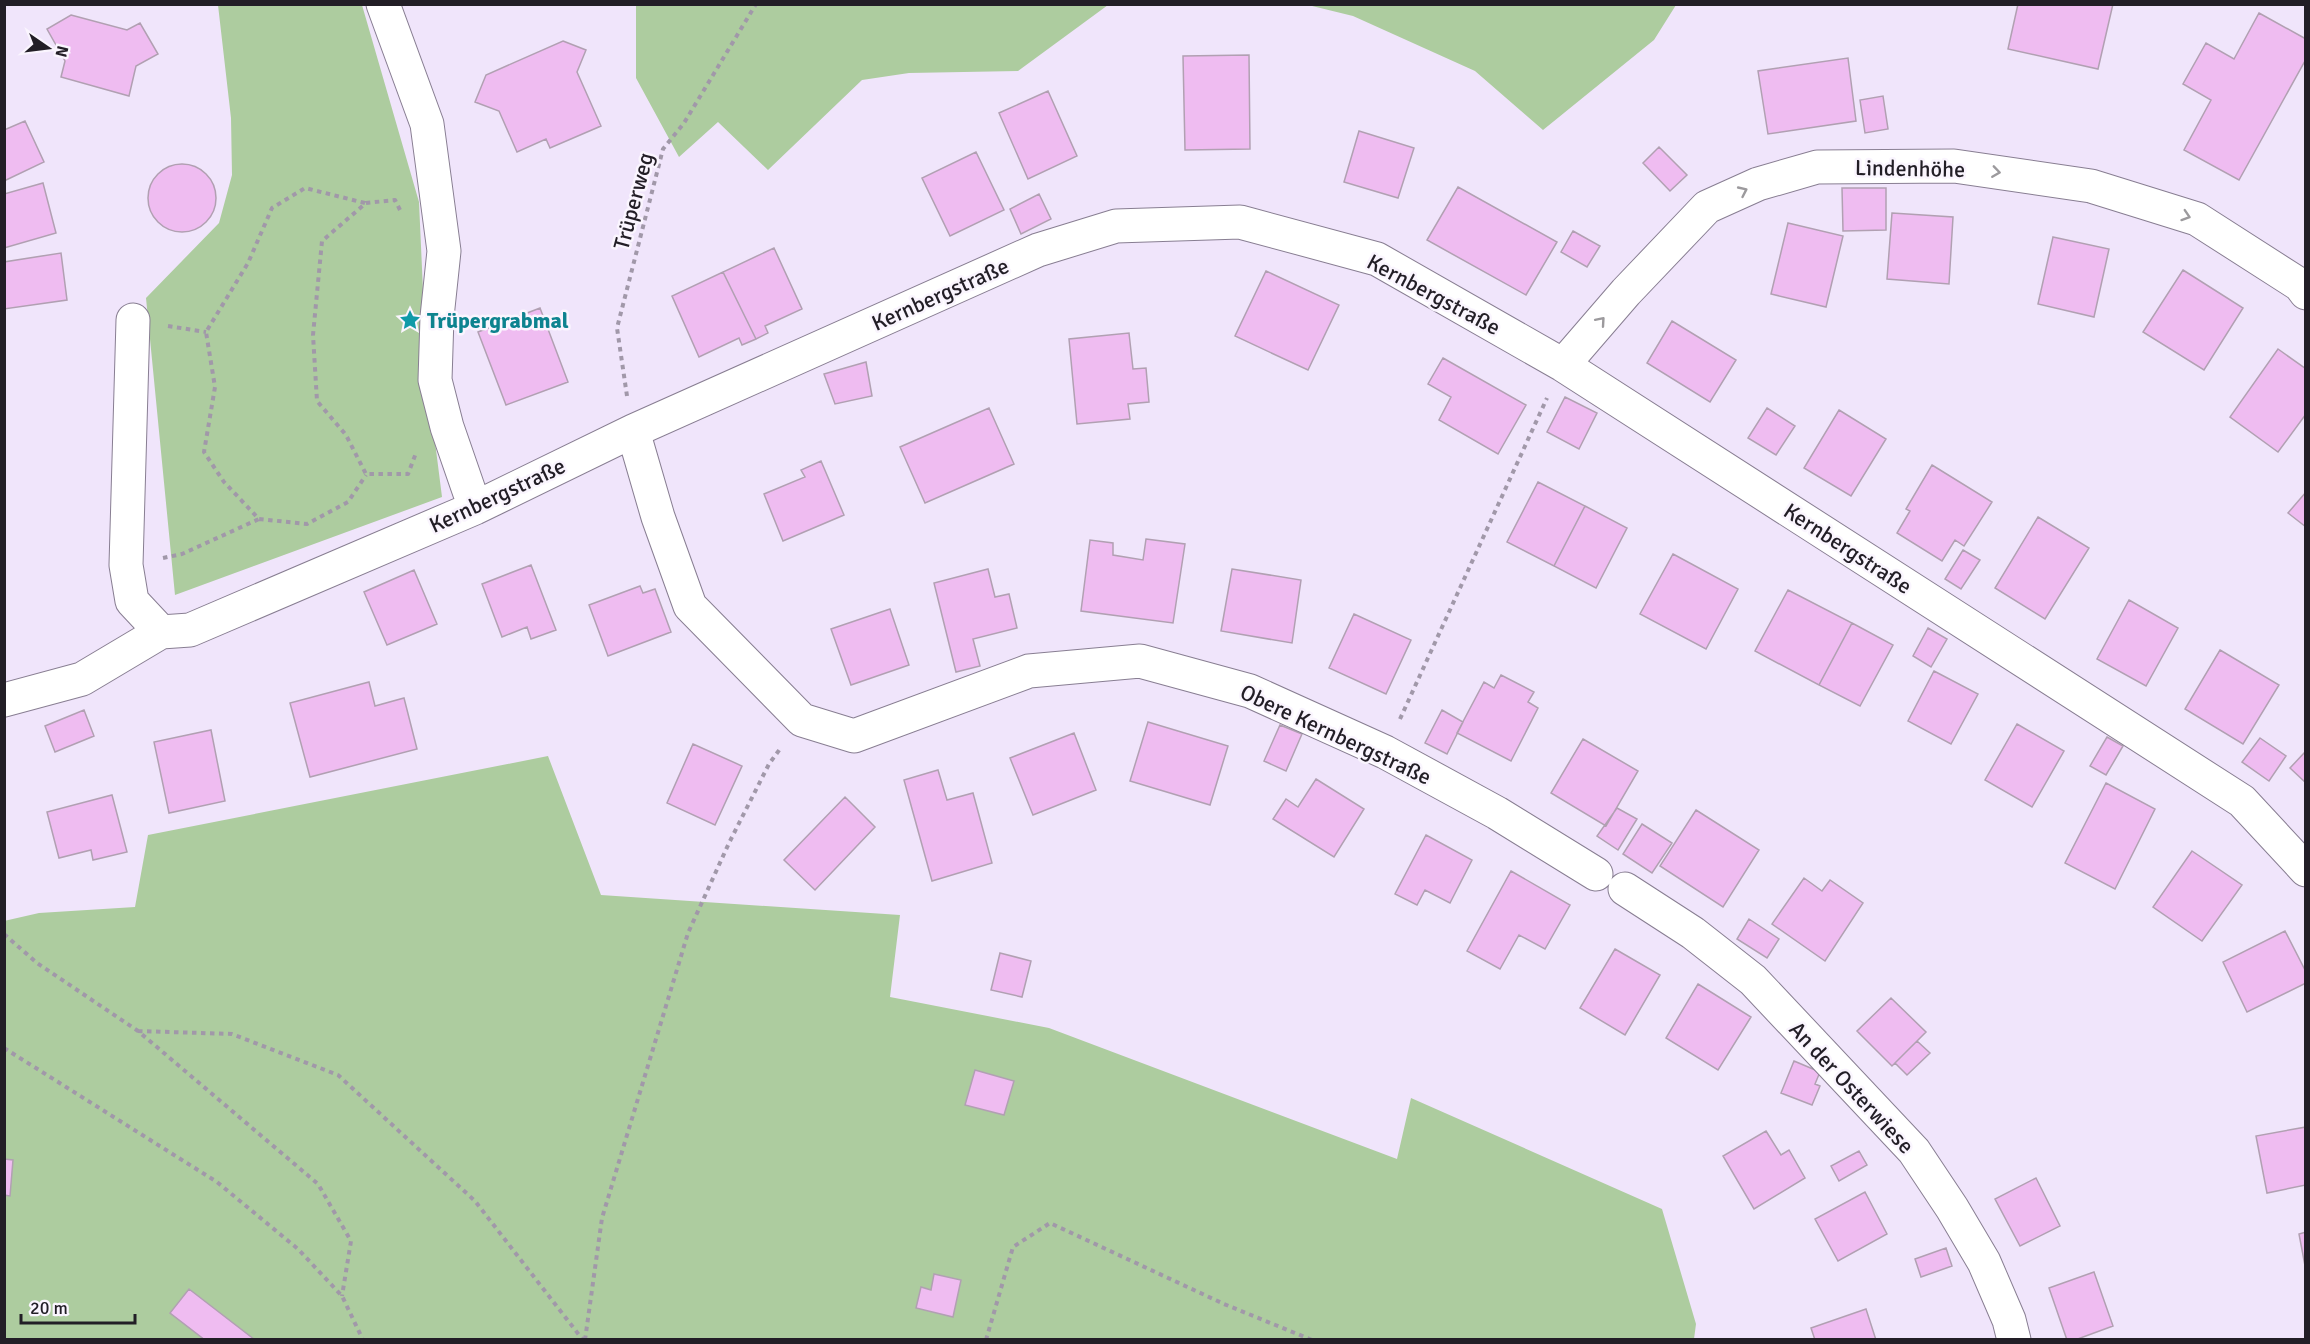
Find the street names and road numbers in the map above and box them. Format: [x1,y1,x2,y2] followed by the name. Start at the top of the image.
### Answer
[608,150,659,253] street label: Trüperweg
[1855,154,1965,183] street label: Lindenhöhe
[1362,248,1505,341] street label: Kernbergstraße
[867,252,1013,337] street label: Kernbergstraße
[425,452,570,539] street label: Kernbergstraße
[1779,497,1917,600] street label: Kernbergstraße
[1236,678,1436,791] street label: Obere Kernbergstraße
[1783,1016,1920,1159] street label: An der Osterwiese

